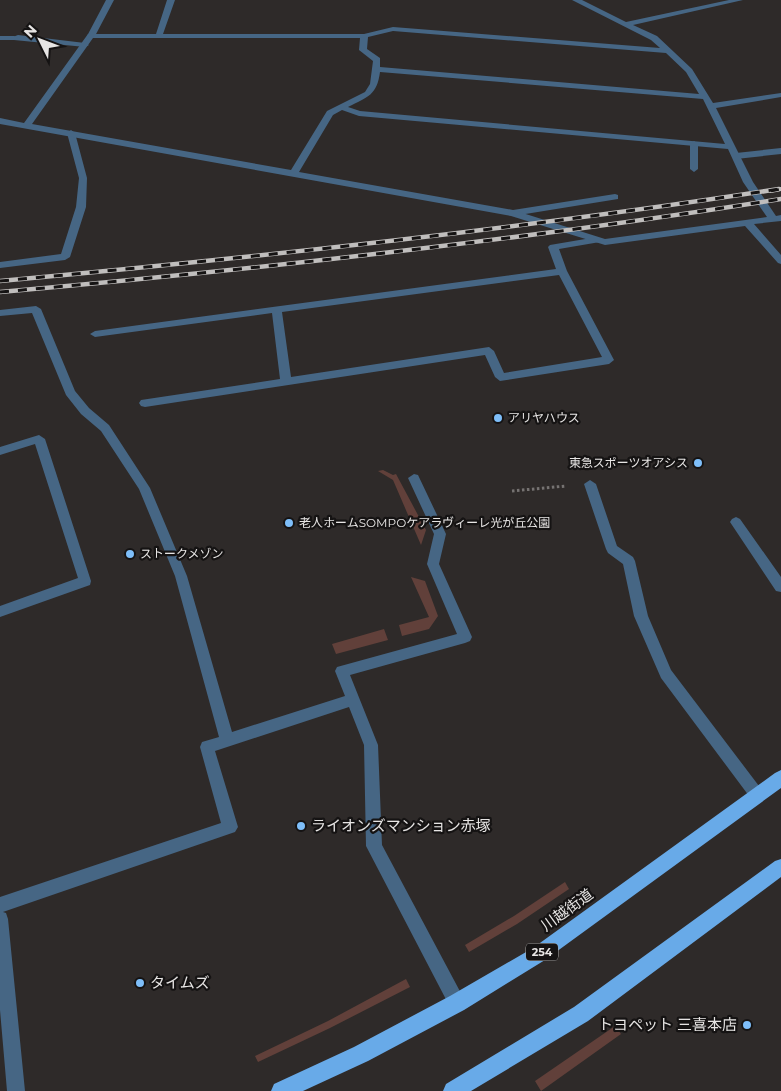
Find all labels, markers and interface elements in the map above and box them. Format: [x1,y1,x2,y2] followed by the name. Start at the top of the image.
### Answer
[15,15,65,65] north arrow
[20,21,41,42] text: N
[508,410,580,425] place label: アリヤハウス
[492,412,504,424] marker: アリヤハウス
[569,455,688,470] place label: 東急スポーツオアシス
[692,457,704,469] marker: 東急スポーツオアシス
[299,515,550,530] place label: 老人ホームSOMPOケアラヴィーレ光が丘公園
[283,517,295,529] marker: 老人ホームSOMPOケアラヴィーレ光が丘公園
[140,546,224,561] place label: ストークメゾン
[124,548,136,560] marker: ストークメゾン
[311,816,491,835] place label: ライオンズマンション赤塚
[295,820,307,832] marker: ライオンズマンション赤塚
[537,884,597,935] street label: 川越街道
[526,944,558,960] road number: 254
[150,973,210,992] place label: タイムズ
[134,977,146,989] marker: タイムズ
[598,1015,737,1034] place label: トヨペット 三喜本店
[741,1019,753,1031] marker: トヨペット 三喜本店

